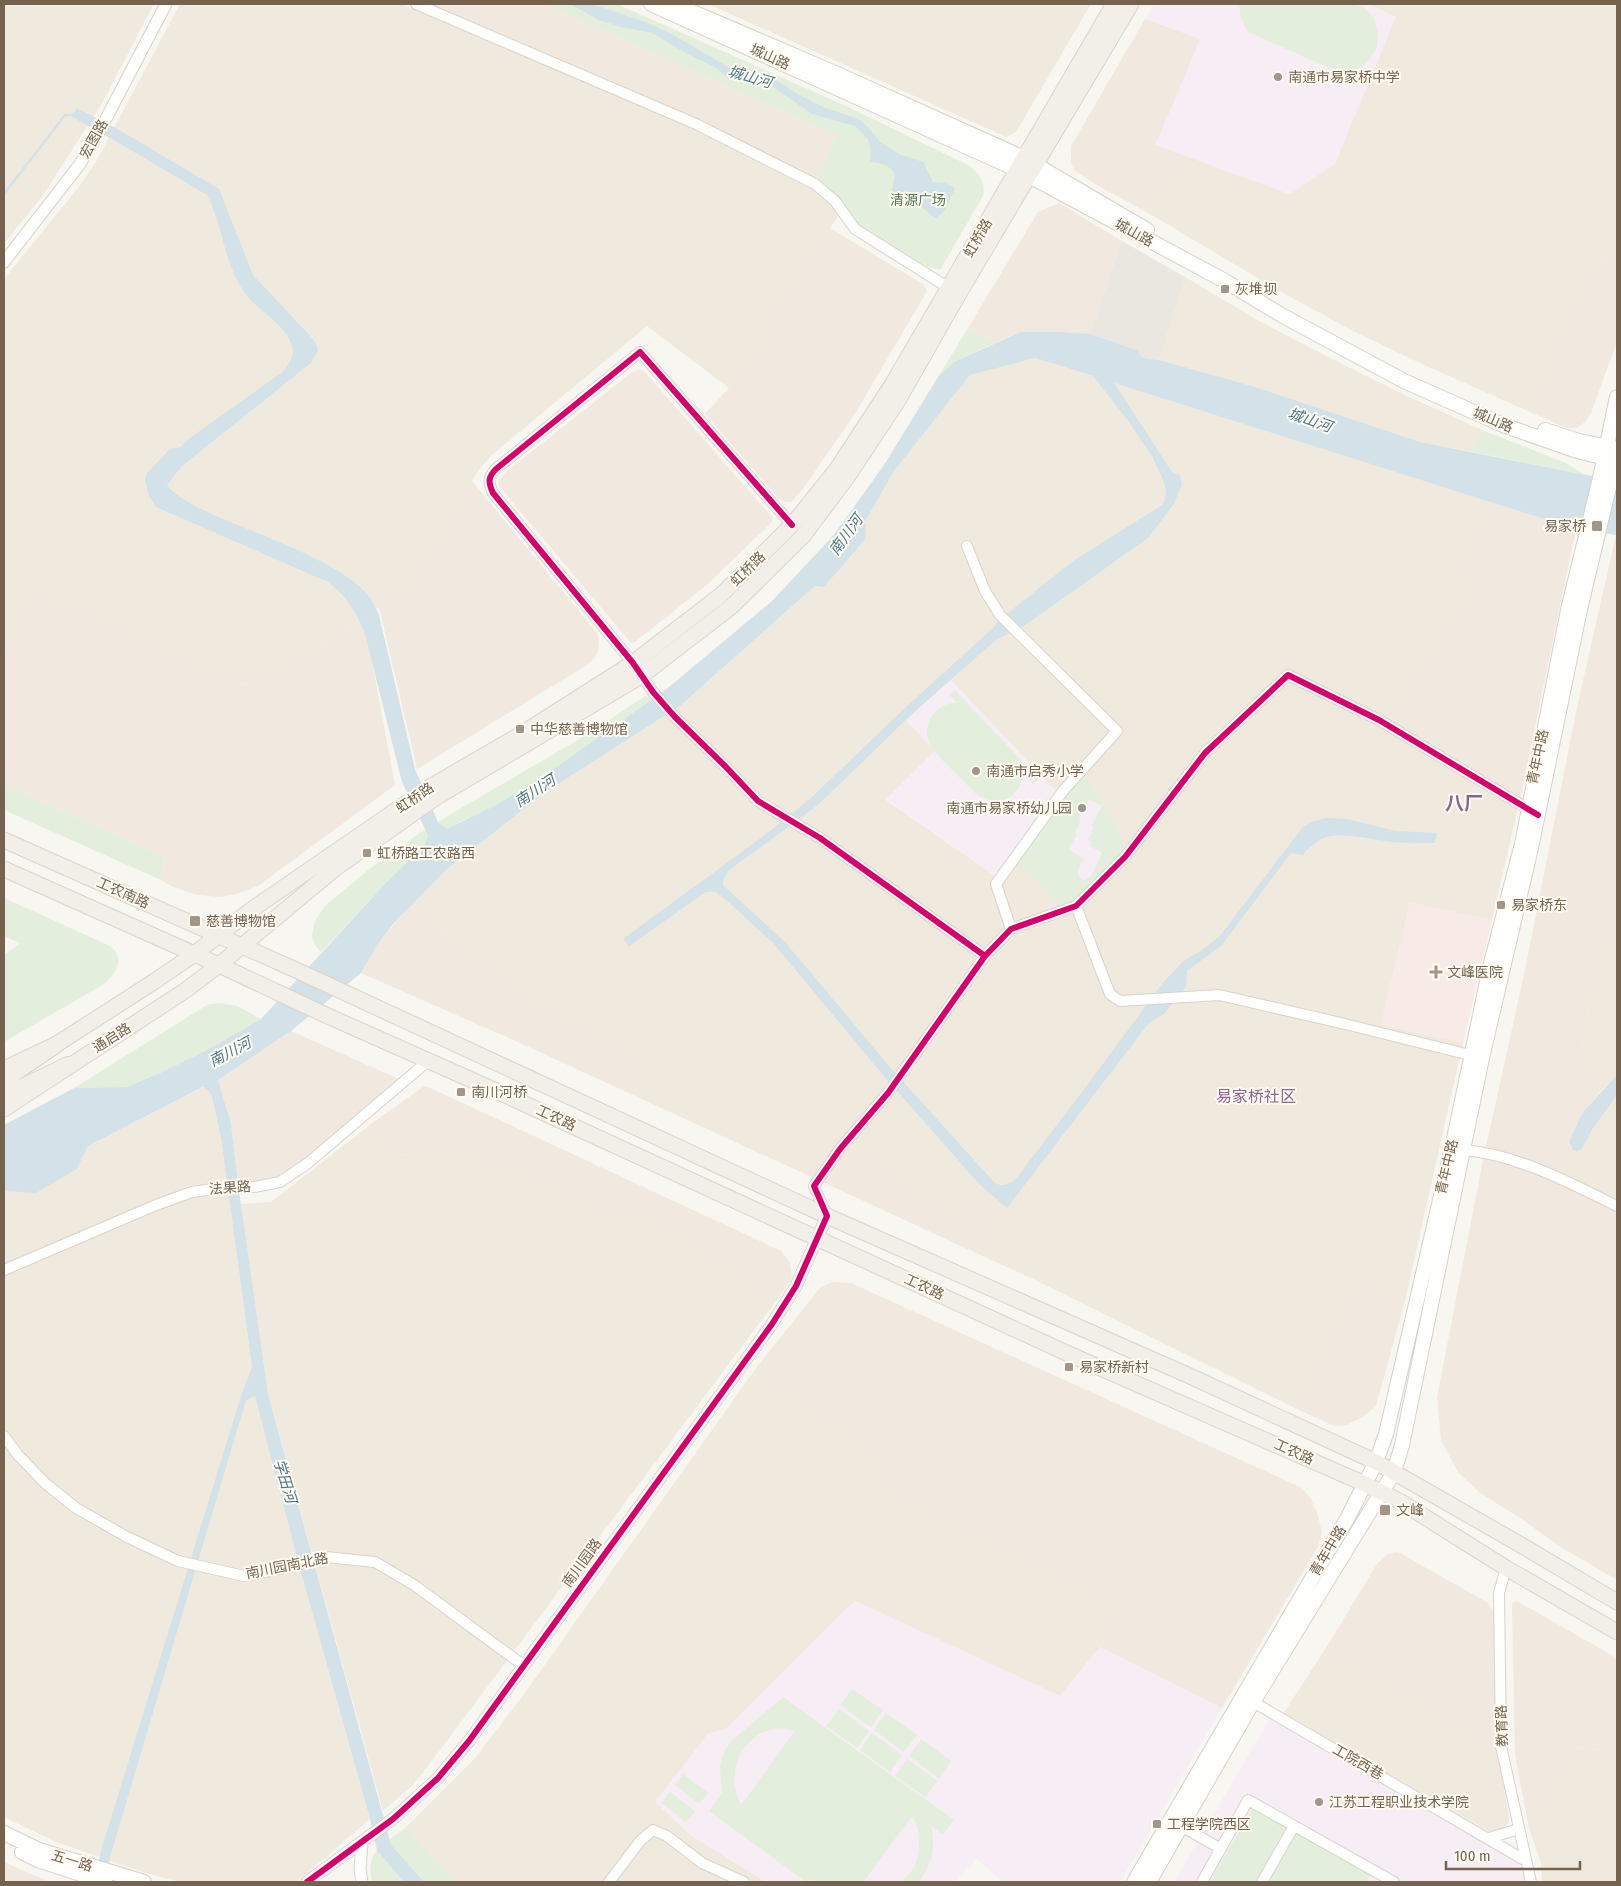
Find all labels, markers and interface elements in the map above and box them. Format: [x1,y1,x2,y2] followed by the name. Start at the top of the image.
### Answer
[747,41,793,73] street label: 城山路
[726,62,777,93] water label: 城山河
[1288,69,1400,86] place label: 南通市易家桥中学
[1272,71,1284,83] marker: 南通市易家桥中学
[76,117,112,161] street label: 宏图路
[890,192,946,209] park label: 清源广场
[1112,215,1156,251] street label: 城山路
[960,216,996,260] street label: 虹桥路
[1235,281,1277,298] place label: 灰堆坝
[1219,283,1231,295] marker: 灰堆坝
[1286,404,1337,437] water label: 城山河
[1470,404,1516,436] street label: 城山路
[825,509,868,558] water label: 南川河
[1544,518,1586,535] place label: 易家桥
[1590,519,1604,533] marker: 易家桥
[727,548,769,590] street label: 虹桥路
[530,721,628,738] place label: 中华慈善博物馆
[514,723,526,735] marker: 中华慈善博物馆
[1524,728,1552,786] street label: 青年中路
[986,763,1084,780] place label: 南通市启秀小学
[970,765,982,777] marker: 南通市启秀小学
[511,770,561,811] water label: 南川河
[393,779,437,817] street label: 虹桥路
[1445,792,1483,815] district label: 八厂
[946,800,1072,817] place label: 南通市易家桥幼儿园
[1076,802,1088,814] marker: 南通市易家桥幼儿园
[377,845,475,862] place label: 虹桥路工农路西
[361,847,373,859] marker: 虹桥路工农路西
[94,874,152,912] street label: 工农南路
[1511,897,1567,914] place label: 易家桥东
[1495,899,1507,911] marker: 易家桥东
[206,913,276,930] place label: 慈善博物馆
[188,914,202,928] marker: 慈善博物馆
[1447,964,1503,981] place label: 文峰医院
[1429,965,1443,979] marker: 文峰医院
[90,1020,134,1056] street label: 通启路
[206,1032,257,1071] water label: 南川河
[471,1084,527,1101] place label: 南川河桥
[455,1086,467,1098] marker: 南川河桥
[1216,1087,1296,1106] district label: 易家桥社区
[533,1101,579,1135] street label: 工农路
[1432,1138,1462,1196] street label: 青年中路
[208,1178,252,1198] street label: 法果路
[901,1270,947,1304] street label: 工农路
[1079,1359,1149,1376] place label: 易家桥新村
[1063,1361,1075,1373] marker: 易家桥新村
[1271,1436,1317,1468] street label: 工农路
[270,1457,301,1508] water label: 学田河
[1396,1502,1424,1519] place label: 文峰
[1378,1503,1392,1517] marker: 文峰
[1306,1523,1350,1579] street label: 青年中路
[559,1535,605,1591] street label: 南川园路
[244,1550,330,1582] street label: 南川园南北路
[1493,1705,1511,1747] street label: 教育路
[1330,1741,1386,1783] street label: 工院西巷
[1329,1794,1469,1811] place label: 江苏工程职业技术学院
[1313,1796,1325,1808] marker: 江苏工程职业技术学院
[1167,1816,1251,1833] place label: 工程学院西区
[1151,1818,1163,1830] marker: 工程学院西区
[1446,1838,1580,1870] scale bar
[49,1847,95,1875] street label: 五一路
[1454,1847,1491,1865] text: 100 m

